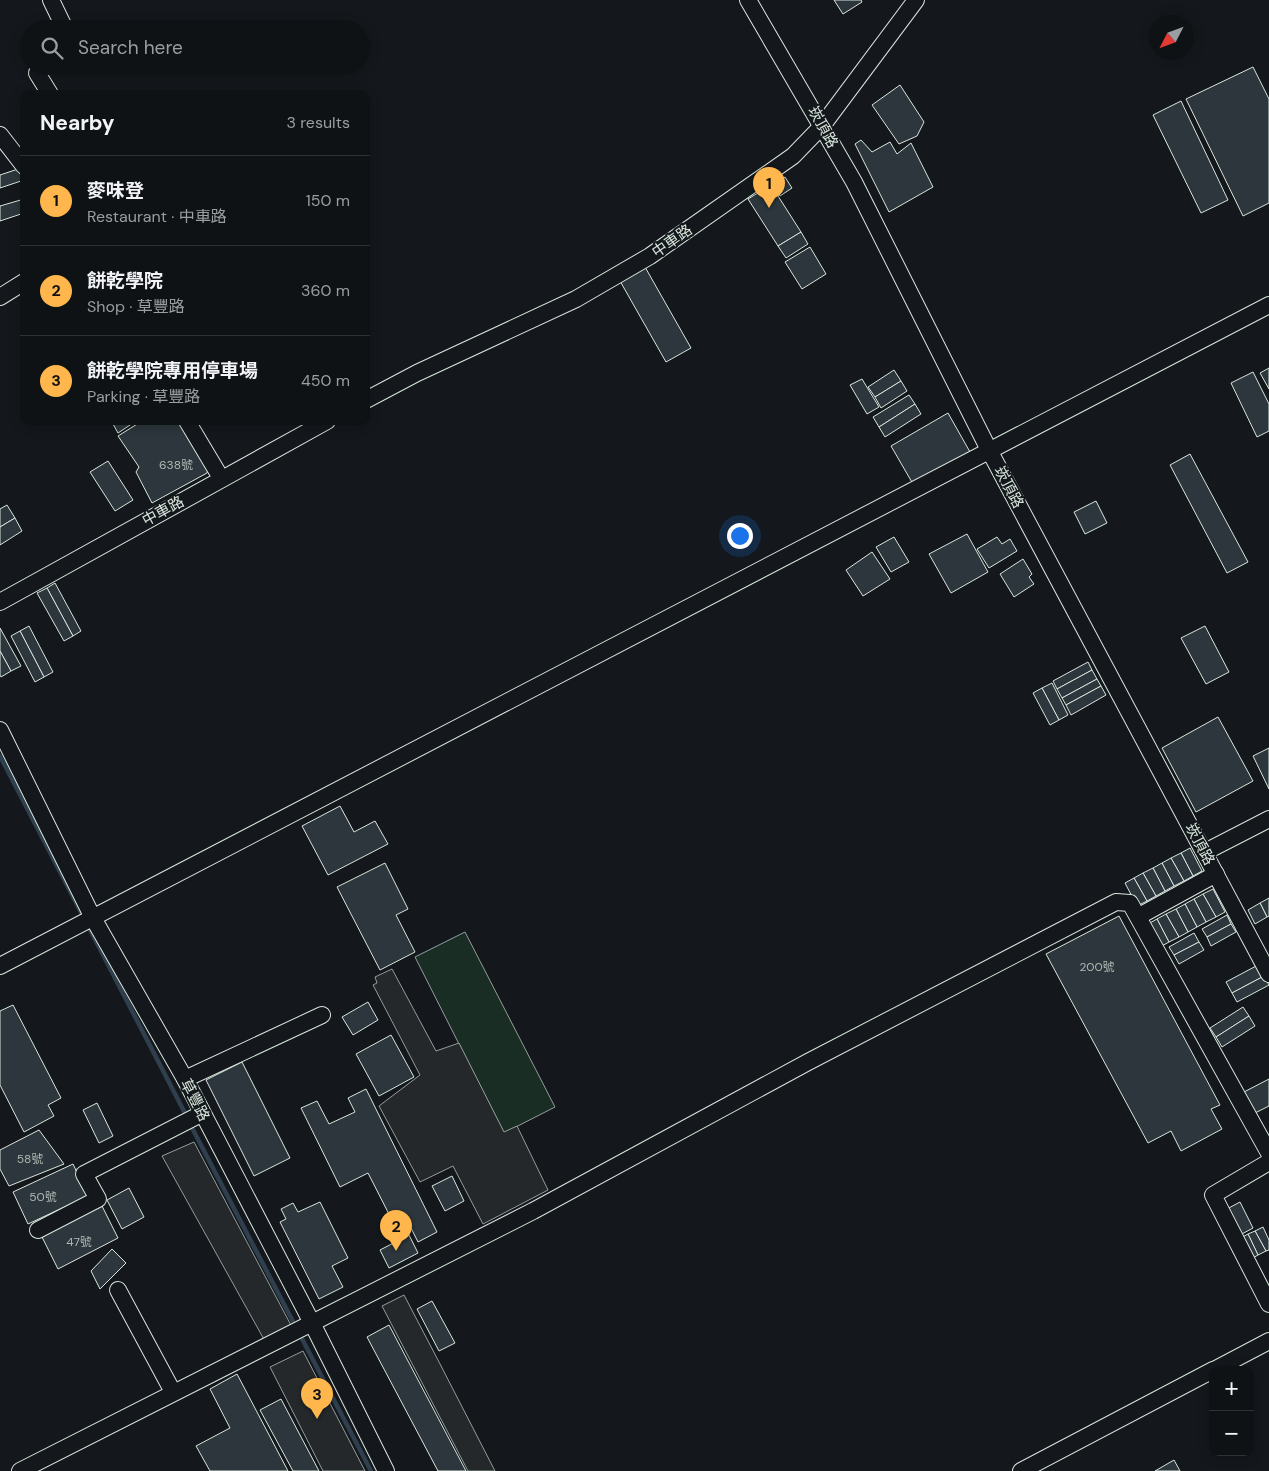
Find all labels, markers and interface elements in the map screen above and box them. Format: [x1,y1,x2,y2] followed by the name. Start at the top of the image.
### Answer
[1149,15,1194,60] north arrow
[20,20,370,75] search box
[38,34,66,62] icon: search
[78,35,183,60] text: Search here
[803,102,843,152] street label: 崁頂路
[40,109,114,137] text: Nearby
[287,112,350,133] text: 3 results
[753,167,785,208] pin: 1
[87,178,144,203] text: 麥味登
[53,190,59,211] text: 1
[306,190,350,211] text: 150 m
[87,206,227,227] text: Restaurant · 中車路
[648,220,696,262] street label: 中車路
[87,268,163,293] text: 餅乾學院
[51,280,61,301] text: 2
[301,280,350,301] text: 360 m
[87,296,185,317] text: Shop · 草豐路
[87,358,258,383] text: 餅乾學院專用停車場
[51,370,61,391] text: 3
[301,370,350,391] text: 450 m
[87,386,200,407] text: Parking · 草豐路
[159,457,193,473] house number: 638號
[990,462,1028,512] street label: 崁頂路
[138,491,188,531] street label: 中車路
[727,523,753,549] your location
[1181,819,1219,869] street label: 崁頂路
[1079,959,1115,975] house number: 200號
[176,1075,214,1125] street label: 草豐路
[17,1151,43,1167] house number: 58號
[29,1189,57,1205] house number: 50號
[380,1210,412,1251] pin: 2
[66,1234,92,1250] house number: 47號
[1209,1366,1254,1456] map controls
[1209,1366,1254,1411] button: +
[301,1378,333,1419] pin: 3
[1209,1411,1254,1456] button: −

